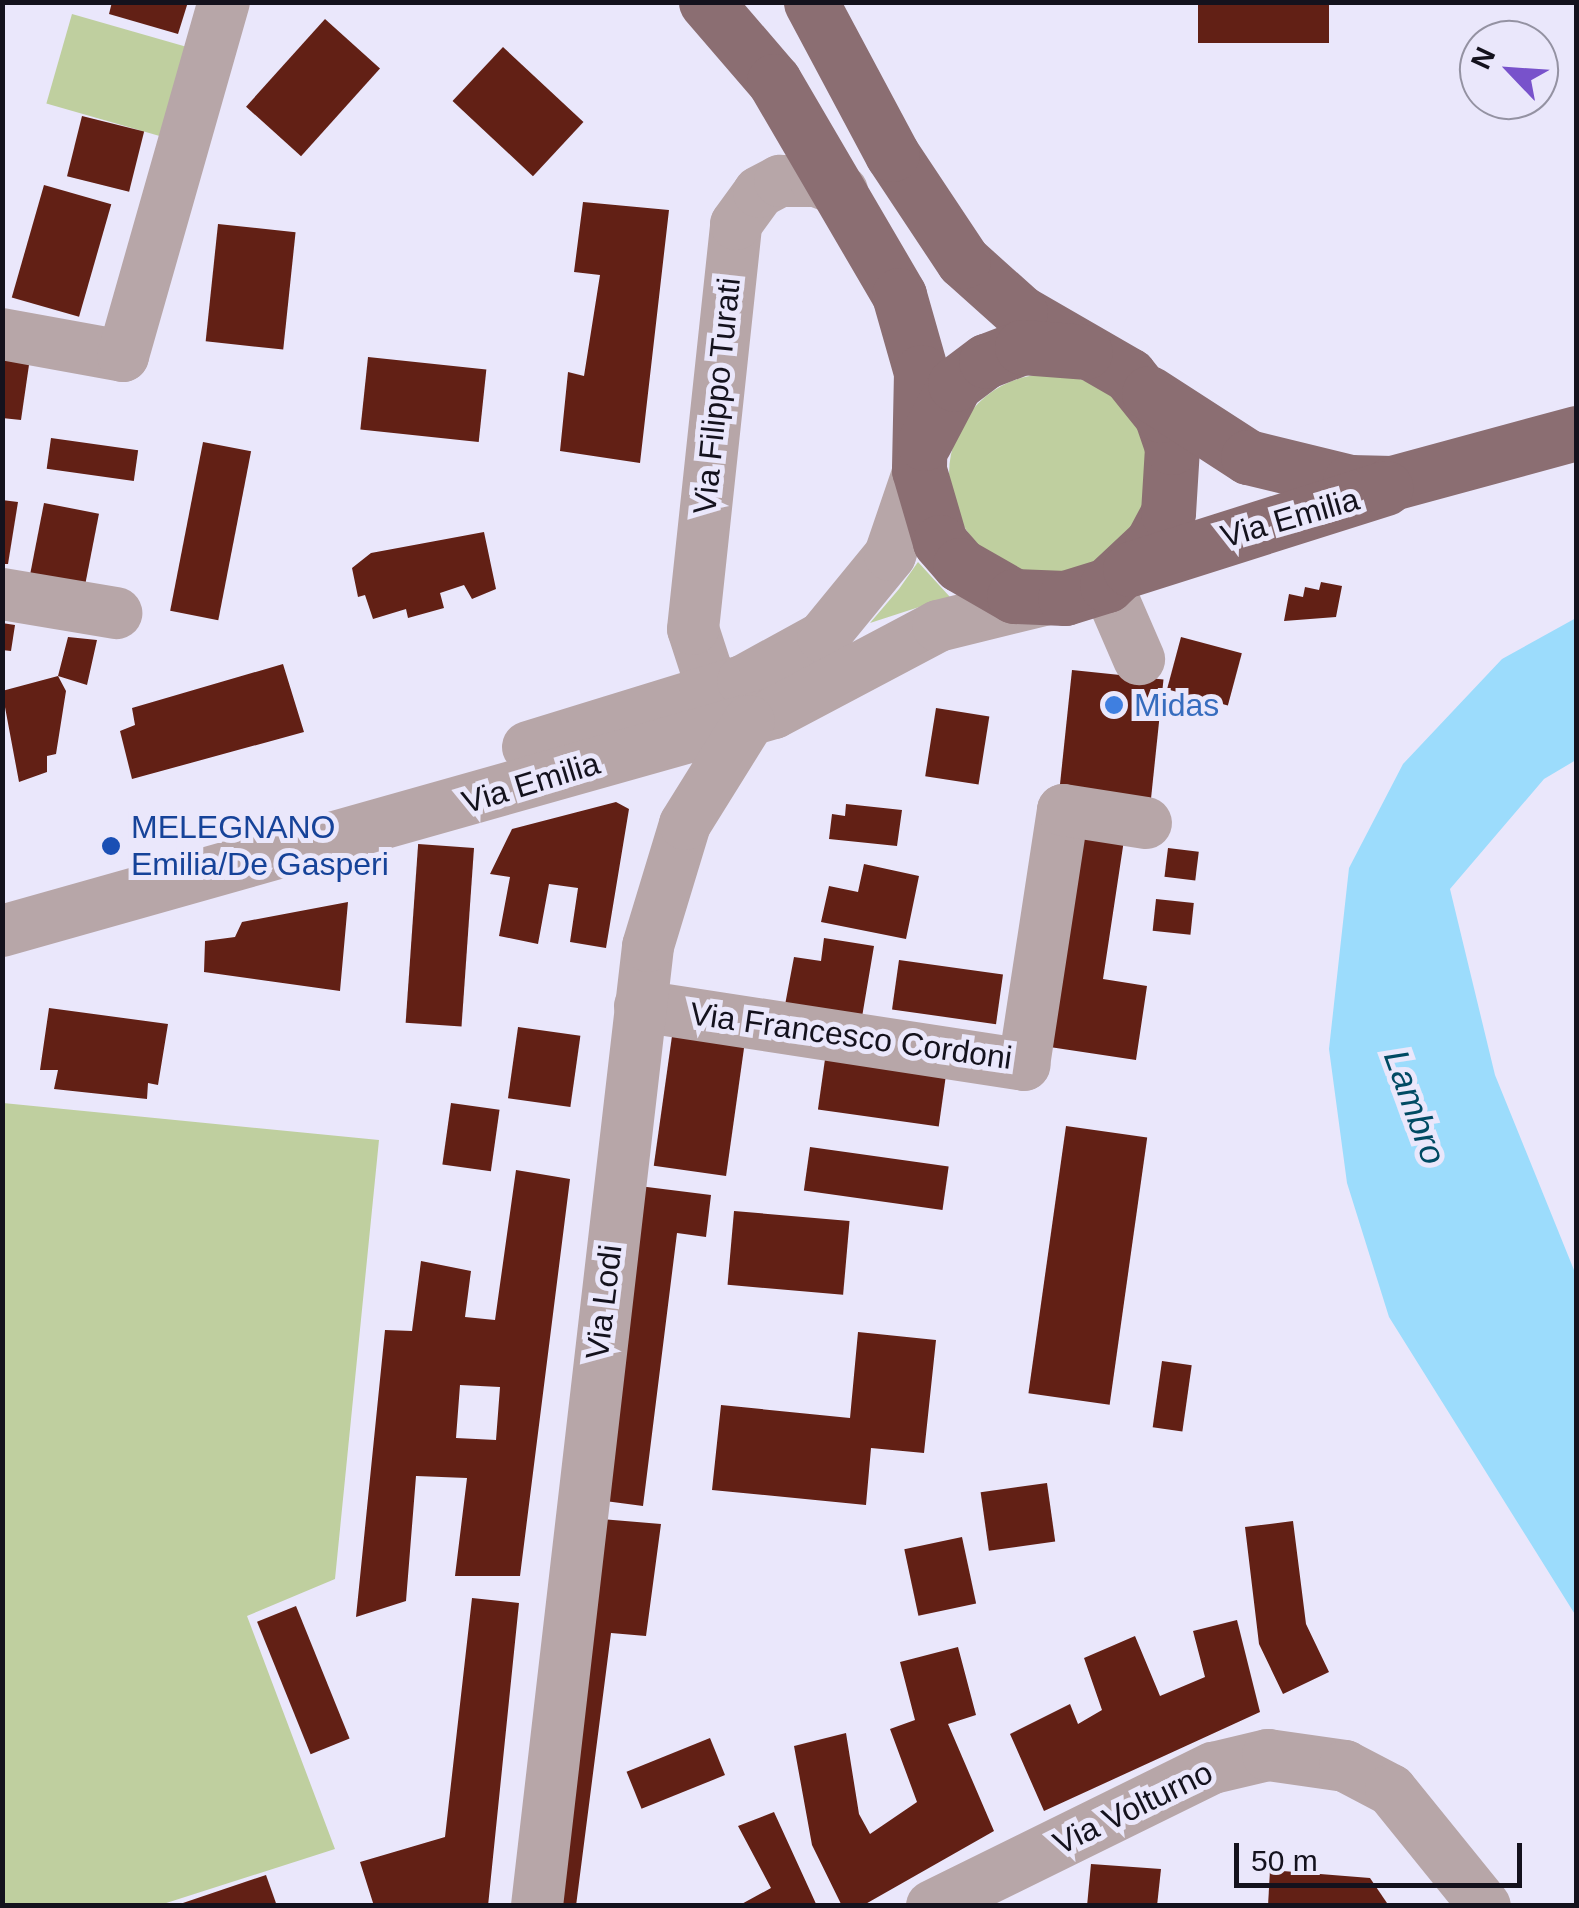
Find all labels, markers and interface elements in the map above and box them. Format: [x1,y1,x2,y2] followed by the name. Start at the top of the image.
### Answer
[1459,20,1559,120] north arrow
[1465,42,1501,74] text: N
[685,275,749,517] street label: Via Filippo Turati
[1217,480,1363,556] street label: Via Emilia
[1134,686,1219,724] place label: Midas
[1103,694,1125,716] marker: Midas
[458,744,604,822] street label: Via Emilia
[131,809,389,884] place label: MELEGNANO Emilia/De Gasperi
[100,835,122,857] marker: MELEGNANO Emilia/De Gasperi
[687,994,1015,1078] street label: Via Francesco Cordoni
[1375,1044,1455,1170] water label: Lambro
[578,1243,630,1361] street label: Via Lodi
[1047,1753,1219,1863] street label: Via Volturno
[1239,1823,1526,1885] scale bar
[1251,1844,1318,1877] text: 50 m

